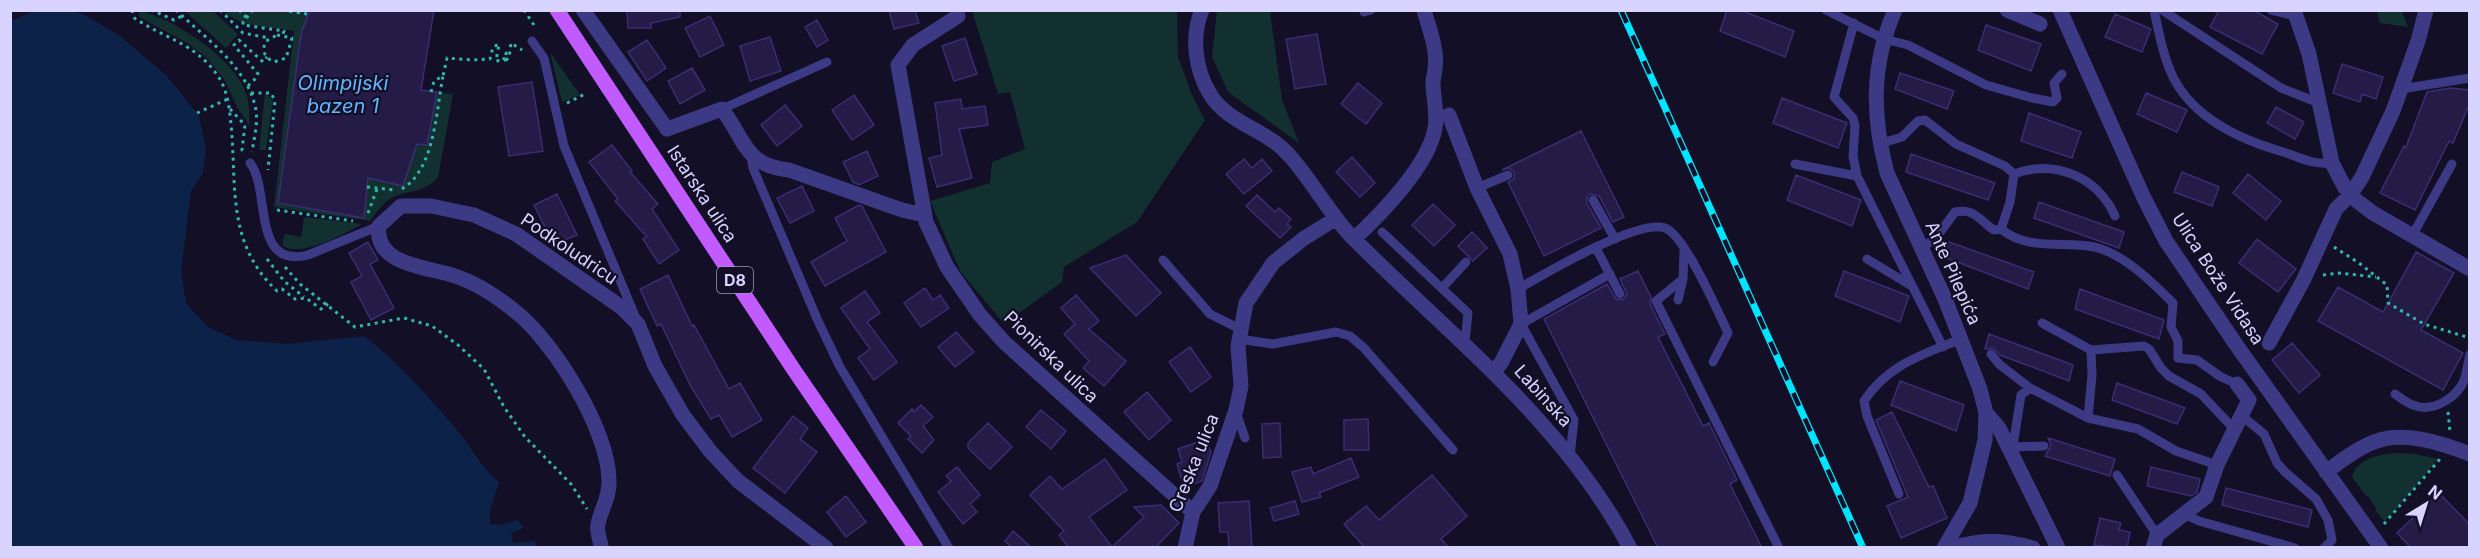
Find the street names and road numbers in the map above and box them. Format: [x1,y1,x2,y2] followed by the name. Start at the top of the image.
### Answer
[663,141,742,246] street label: Istarska ulica
[517,209,622,289] street label: Podkoludricu
[2168,209,2269,349] street label: Ulica Bože Vidasa
[1921,218,1986,328] street label: Ante Pilepića
[717,267,753,293] road number: D8
[1000,306,1103,407] street label: Pionirska ulica
[1510,360,1577,431] street label: Labinska
[1164,410,1223,515] street label: Creska ulica

